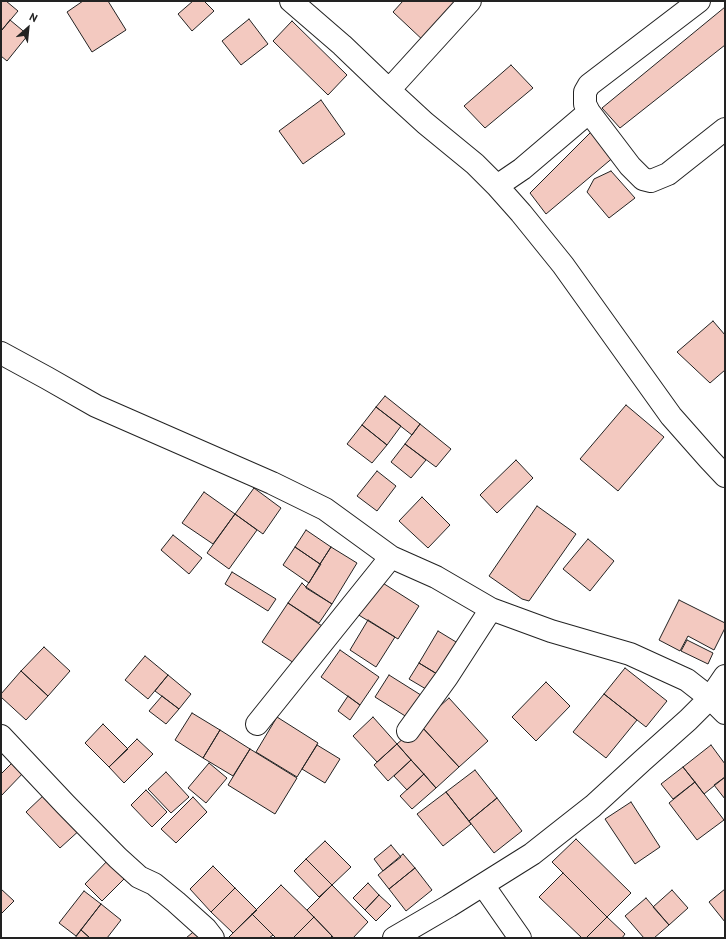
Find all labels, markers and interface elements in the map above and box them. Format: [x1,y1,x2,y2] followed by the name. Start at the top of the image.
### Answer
[8,8,48,48] north arrow
[27,9,40,25] text: N

